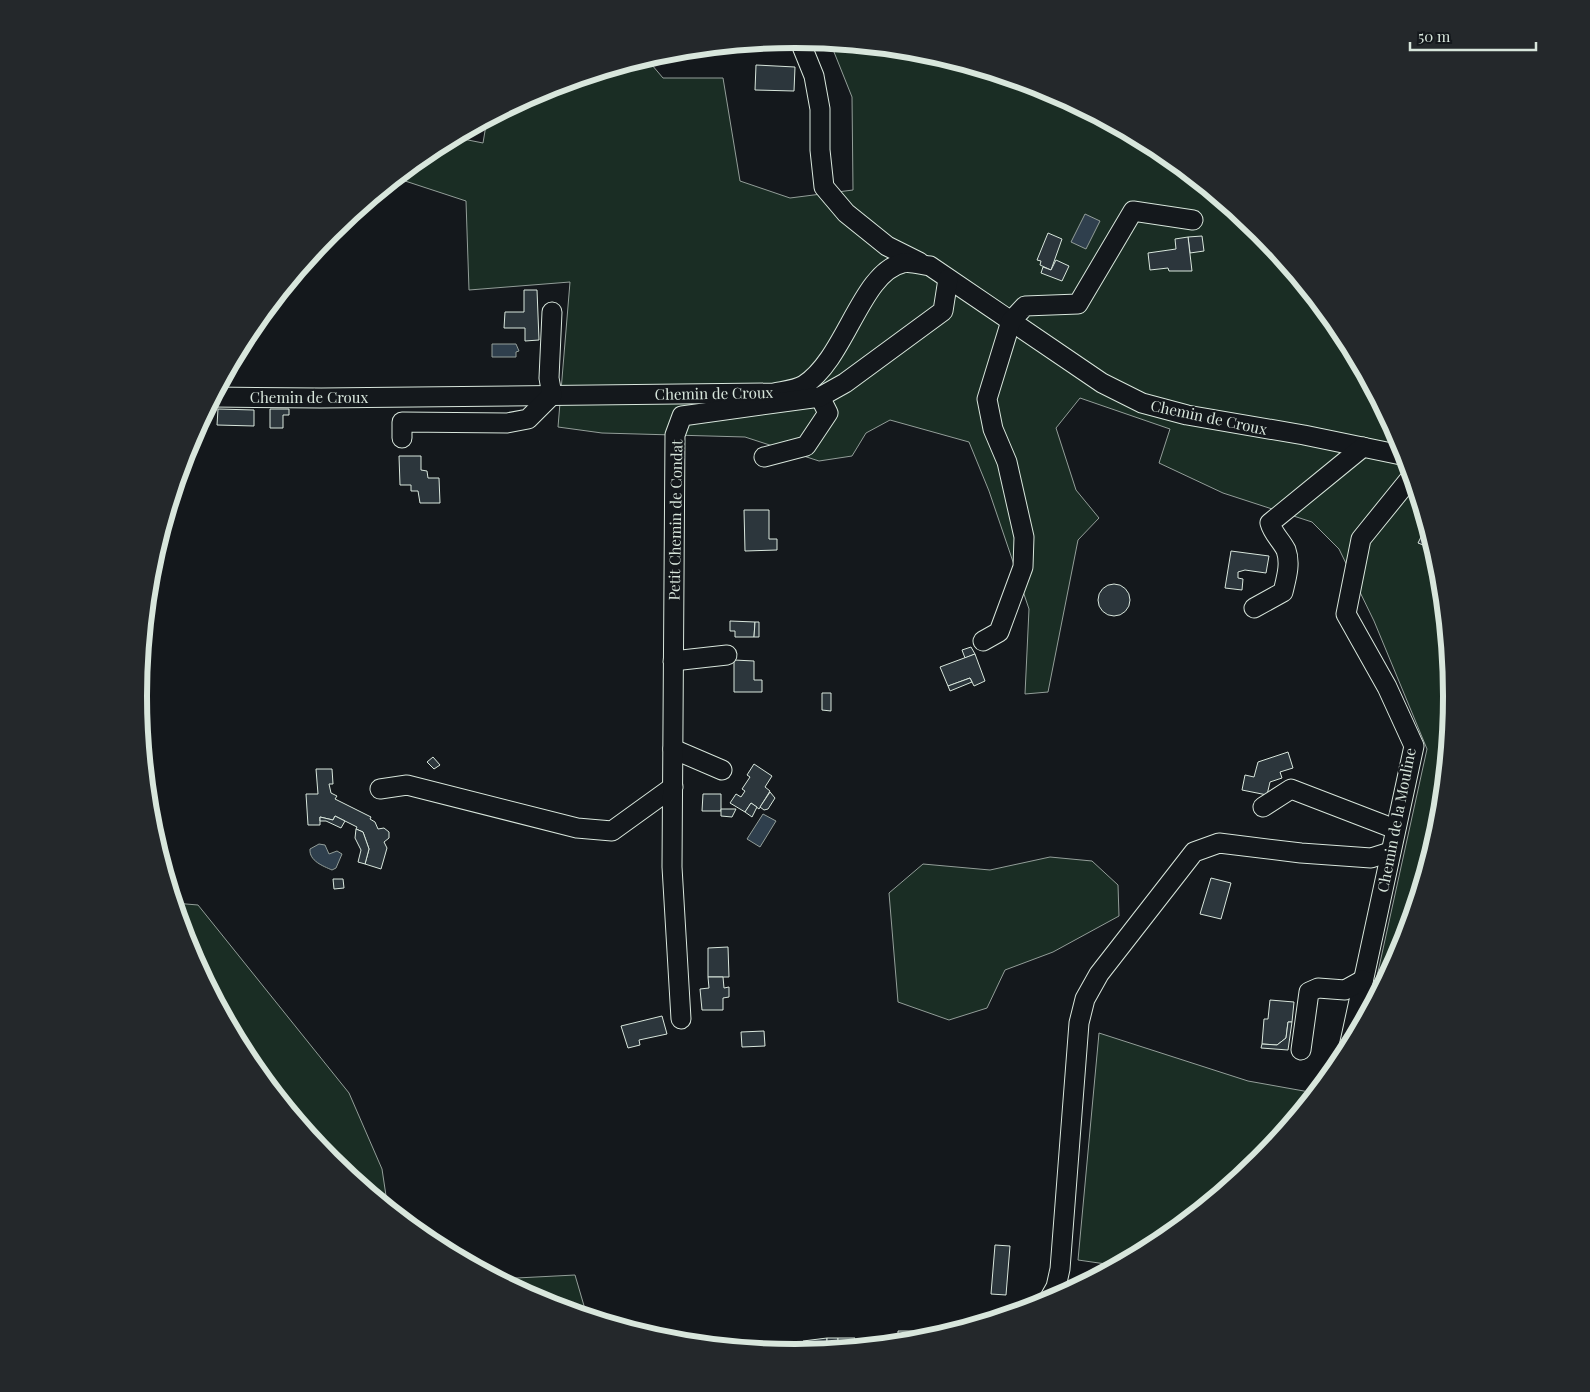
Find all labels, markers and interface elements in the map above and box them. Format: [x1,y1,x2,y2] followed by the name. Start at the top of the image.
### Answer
[1410,20,1536,52] scale bar
[1418,26,1451,46] text: 50 m
[655,382,774,404] street label: Chemin de Croux
[250,387,369,407] street label: Chemin de Croux
[1149,395,1269,439] street label: Chemin de Croux
[664,439,686,601] street label: Petit Chemin de Condat
[1372,746,1420,894] street label: Chemin de la Mouline

